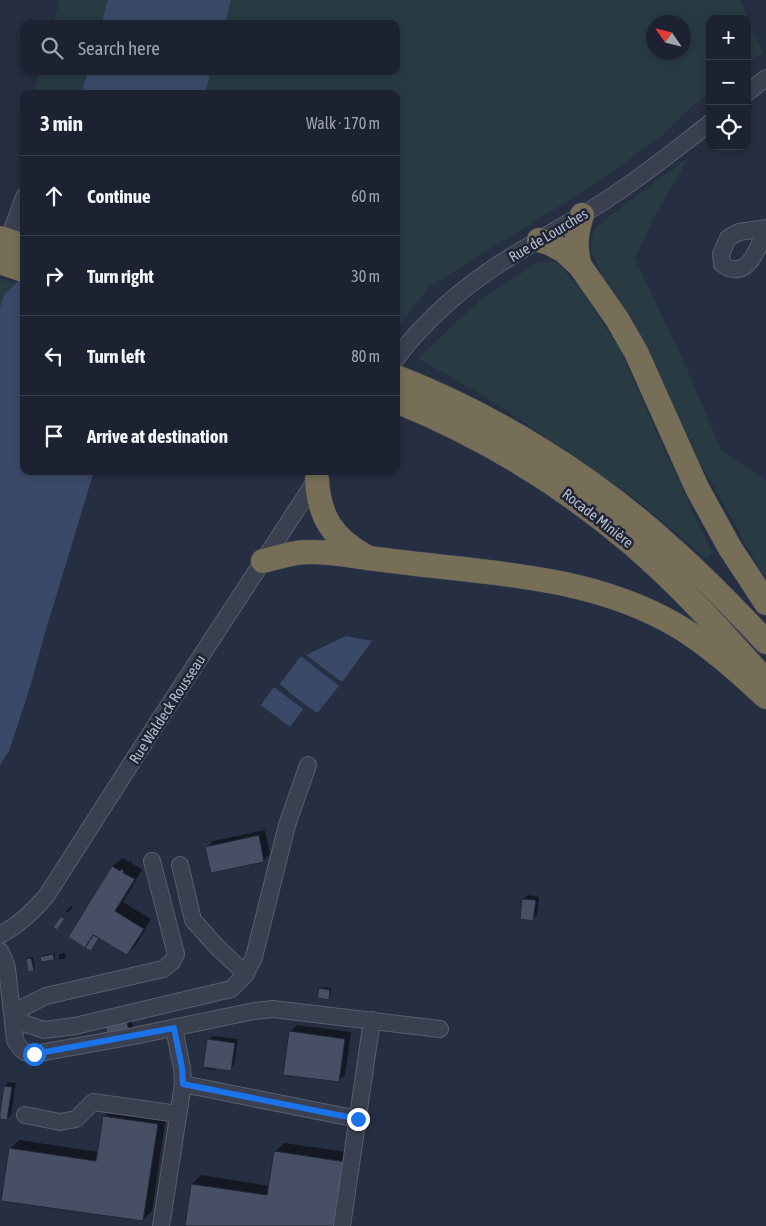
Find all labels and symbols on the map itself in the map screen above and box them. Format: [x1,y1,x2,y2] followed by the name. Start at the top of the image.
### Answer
[646,15,691,60] north arrow
[505,205,591,265] street label: Rue de Lourches
[559,485,637,551] street label: Rocade Minière
[125,651,209,767] street label: Rue Waldeck Rousseau
[23,1043,46,1066] route start
[347,1108,370,1131] route end

